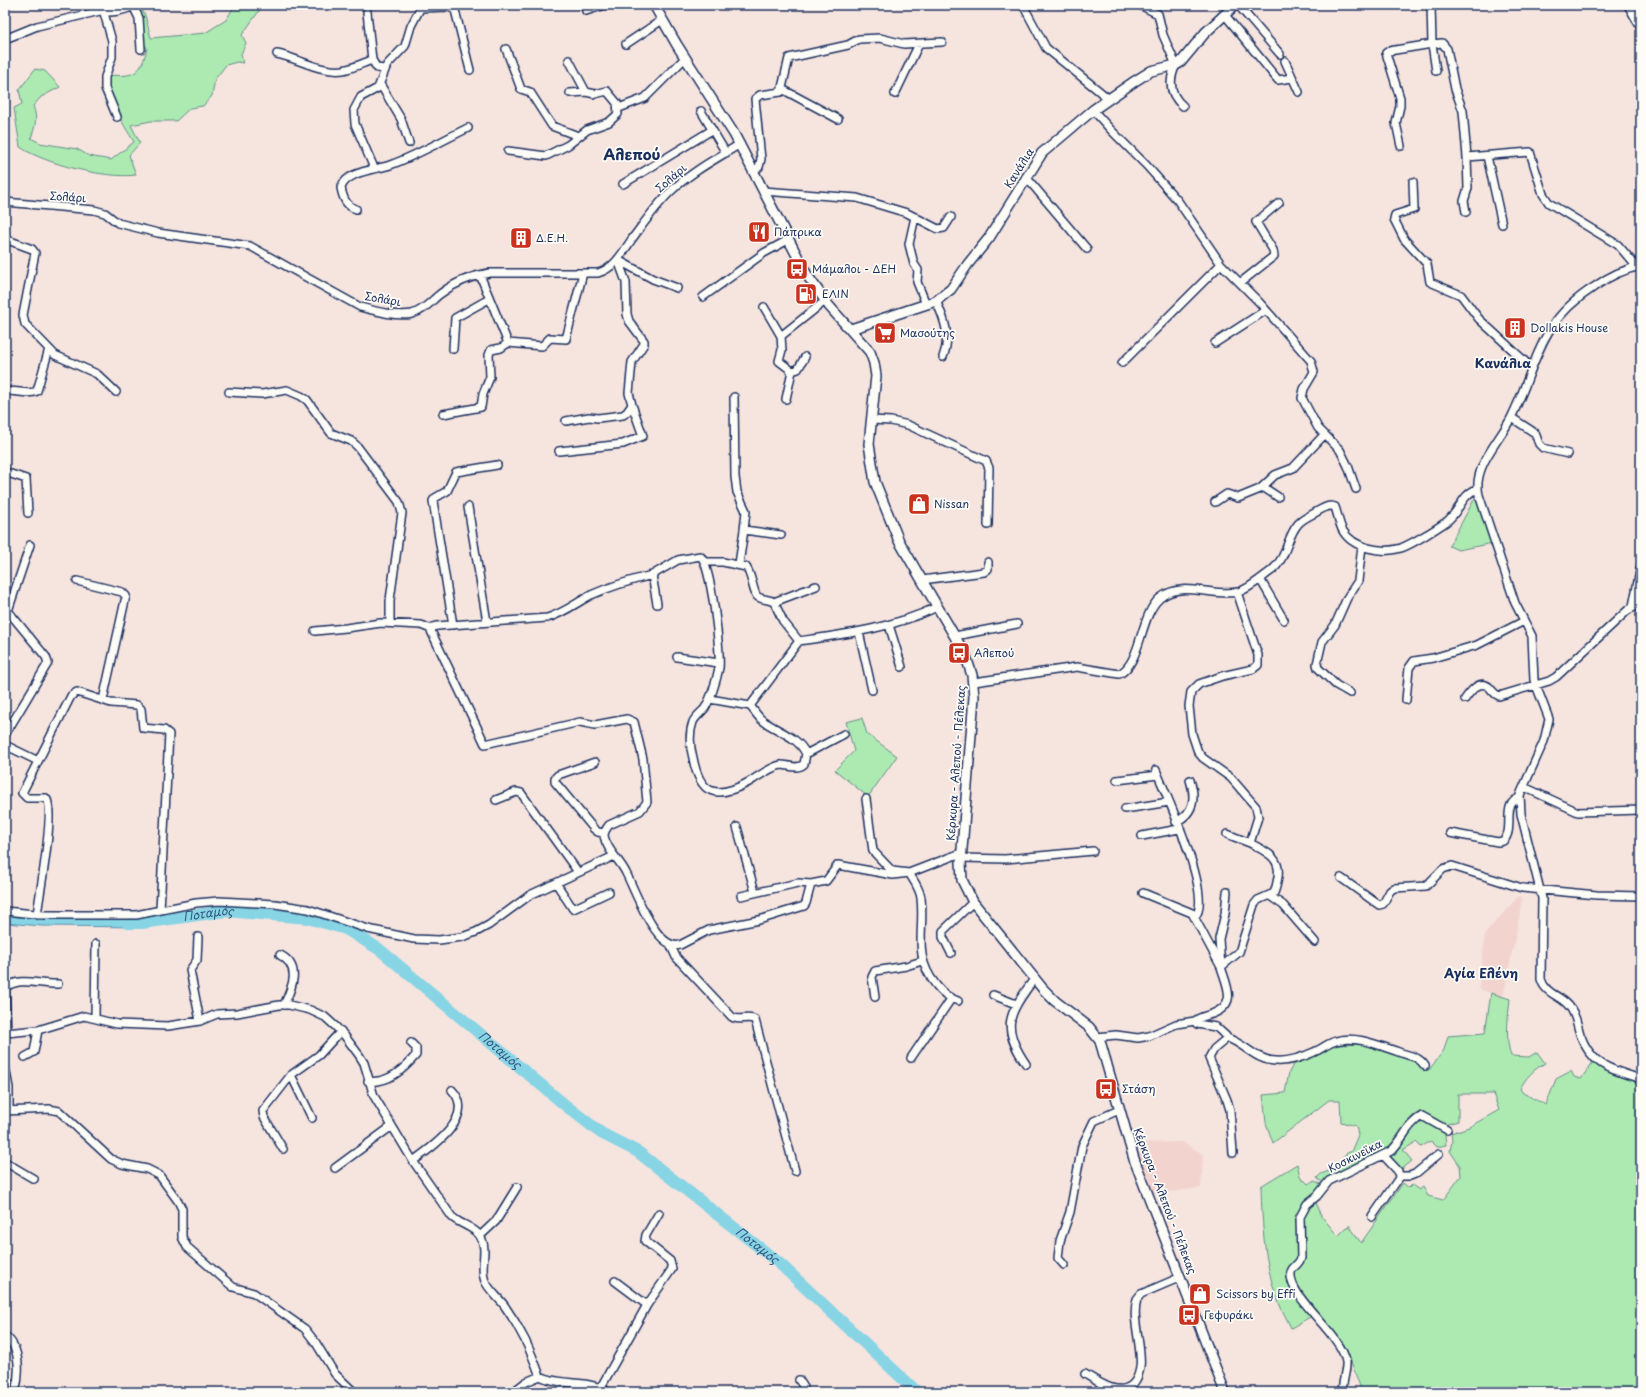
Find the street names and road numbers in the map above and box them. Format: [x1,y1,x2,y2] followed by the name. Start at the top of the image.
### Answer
[999,144,1038,191] street label: Κανάλια
[651,159,690,196] street label: Σολάρι
[49,187,87,206] street label: Σολάρι
[363,287,403,310] street label: Σολάρι
[942,684,969,841] street label: Κέρκυρα - Αλεπού - Πέλεκας
[1130,1125,1201,1277] street label: Κέρκυρα - Αλεπού - Πέλεκας
[1325,1135,1385,1177] street label: Κοσκινεϊκα

